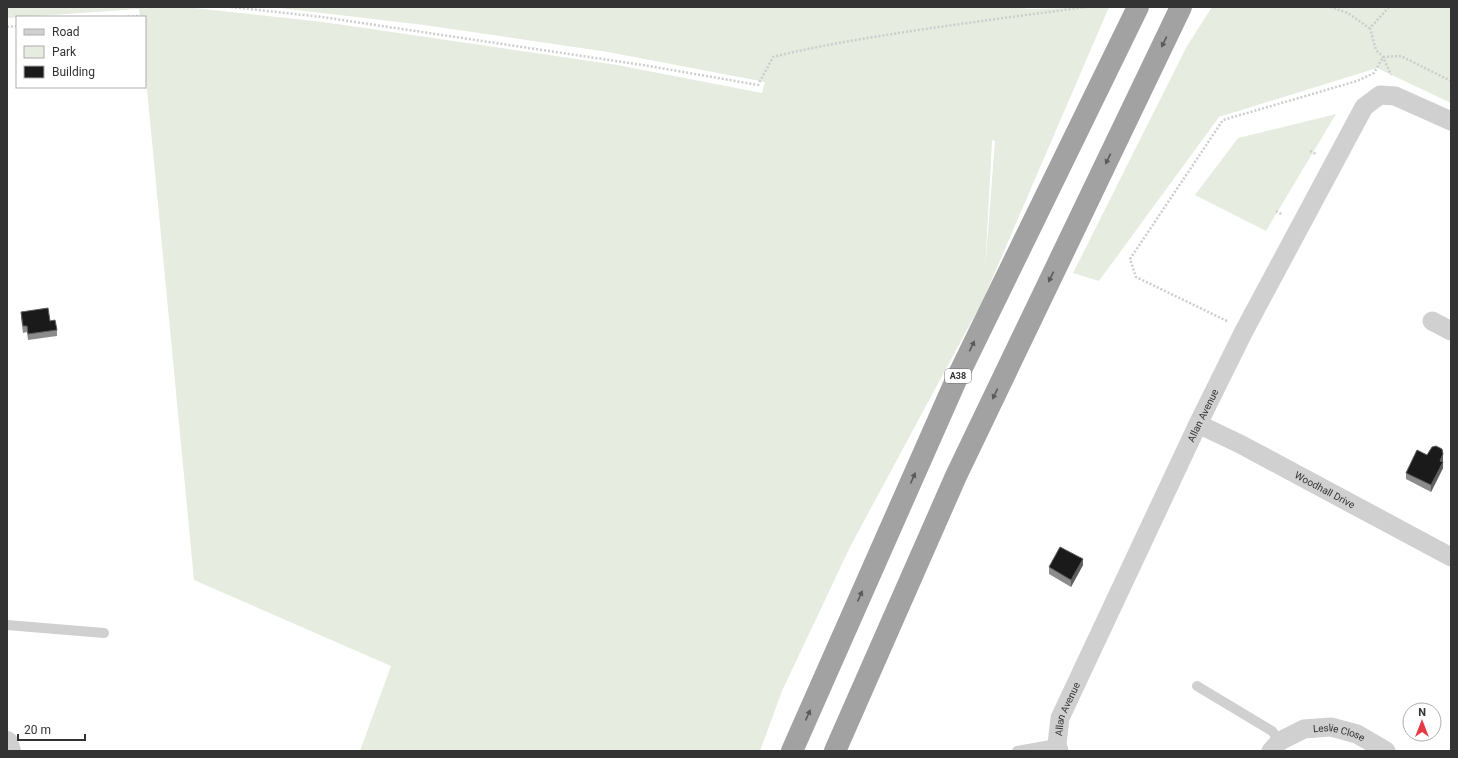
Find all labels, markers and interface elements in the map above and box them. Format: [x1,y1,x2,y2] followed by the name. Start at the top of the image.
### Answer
[16,16,146,88] legend
[52,25,80,39] text: Road
[1161,36,1167,48] one-way arrow
[52,45,77,59] text: Park
[52,65,95,79] text: Building
[1104,154,1111,165] one-way arrow
[1048,271,1054,282] one-way arrow
[969,341,975,352] one-way arrow
[945,369,971,383] road number: A38
[1185,387,1220,444] street label: Allan Avenue
[992,388,998,400] one-way arrow
[1293,469,1357,510] street label: Woodhall Drive
[910,472,916,483] one-way arrow
[857,591,863,602] one-way arrow
[1052,680,1082,737] street label: Allan Avenue
[1402,702,1442,742] north arrow
[1418,706,1426,719] text: N
[805,709,811,721] one-way arrow
[18,716,85,742] scale bar
[1312,722,1367,743] street label: Leslie Close
[24,723,51,737] text: 20 m

